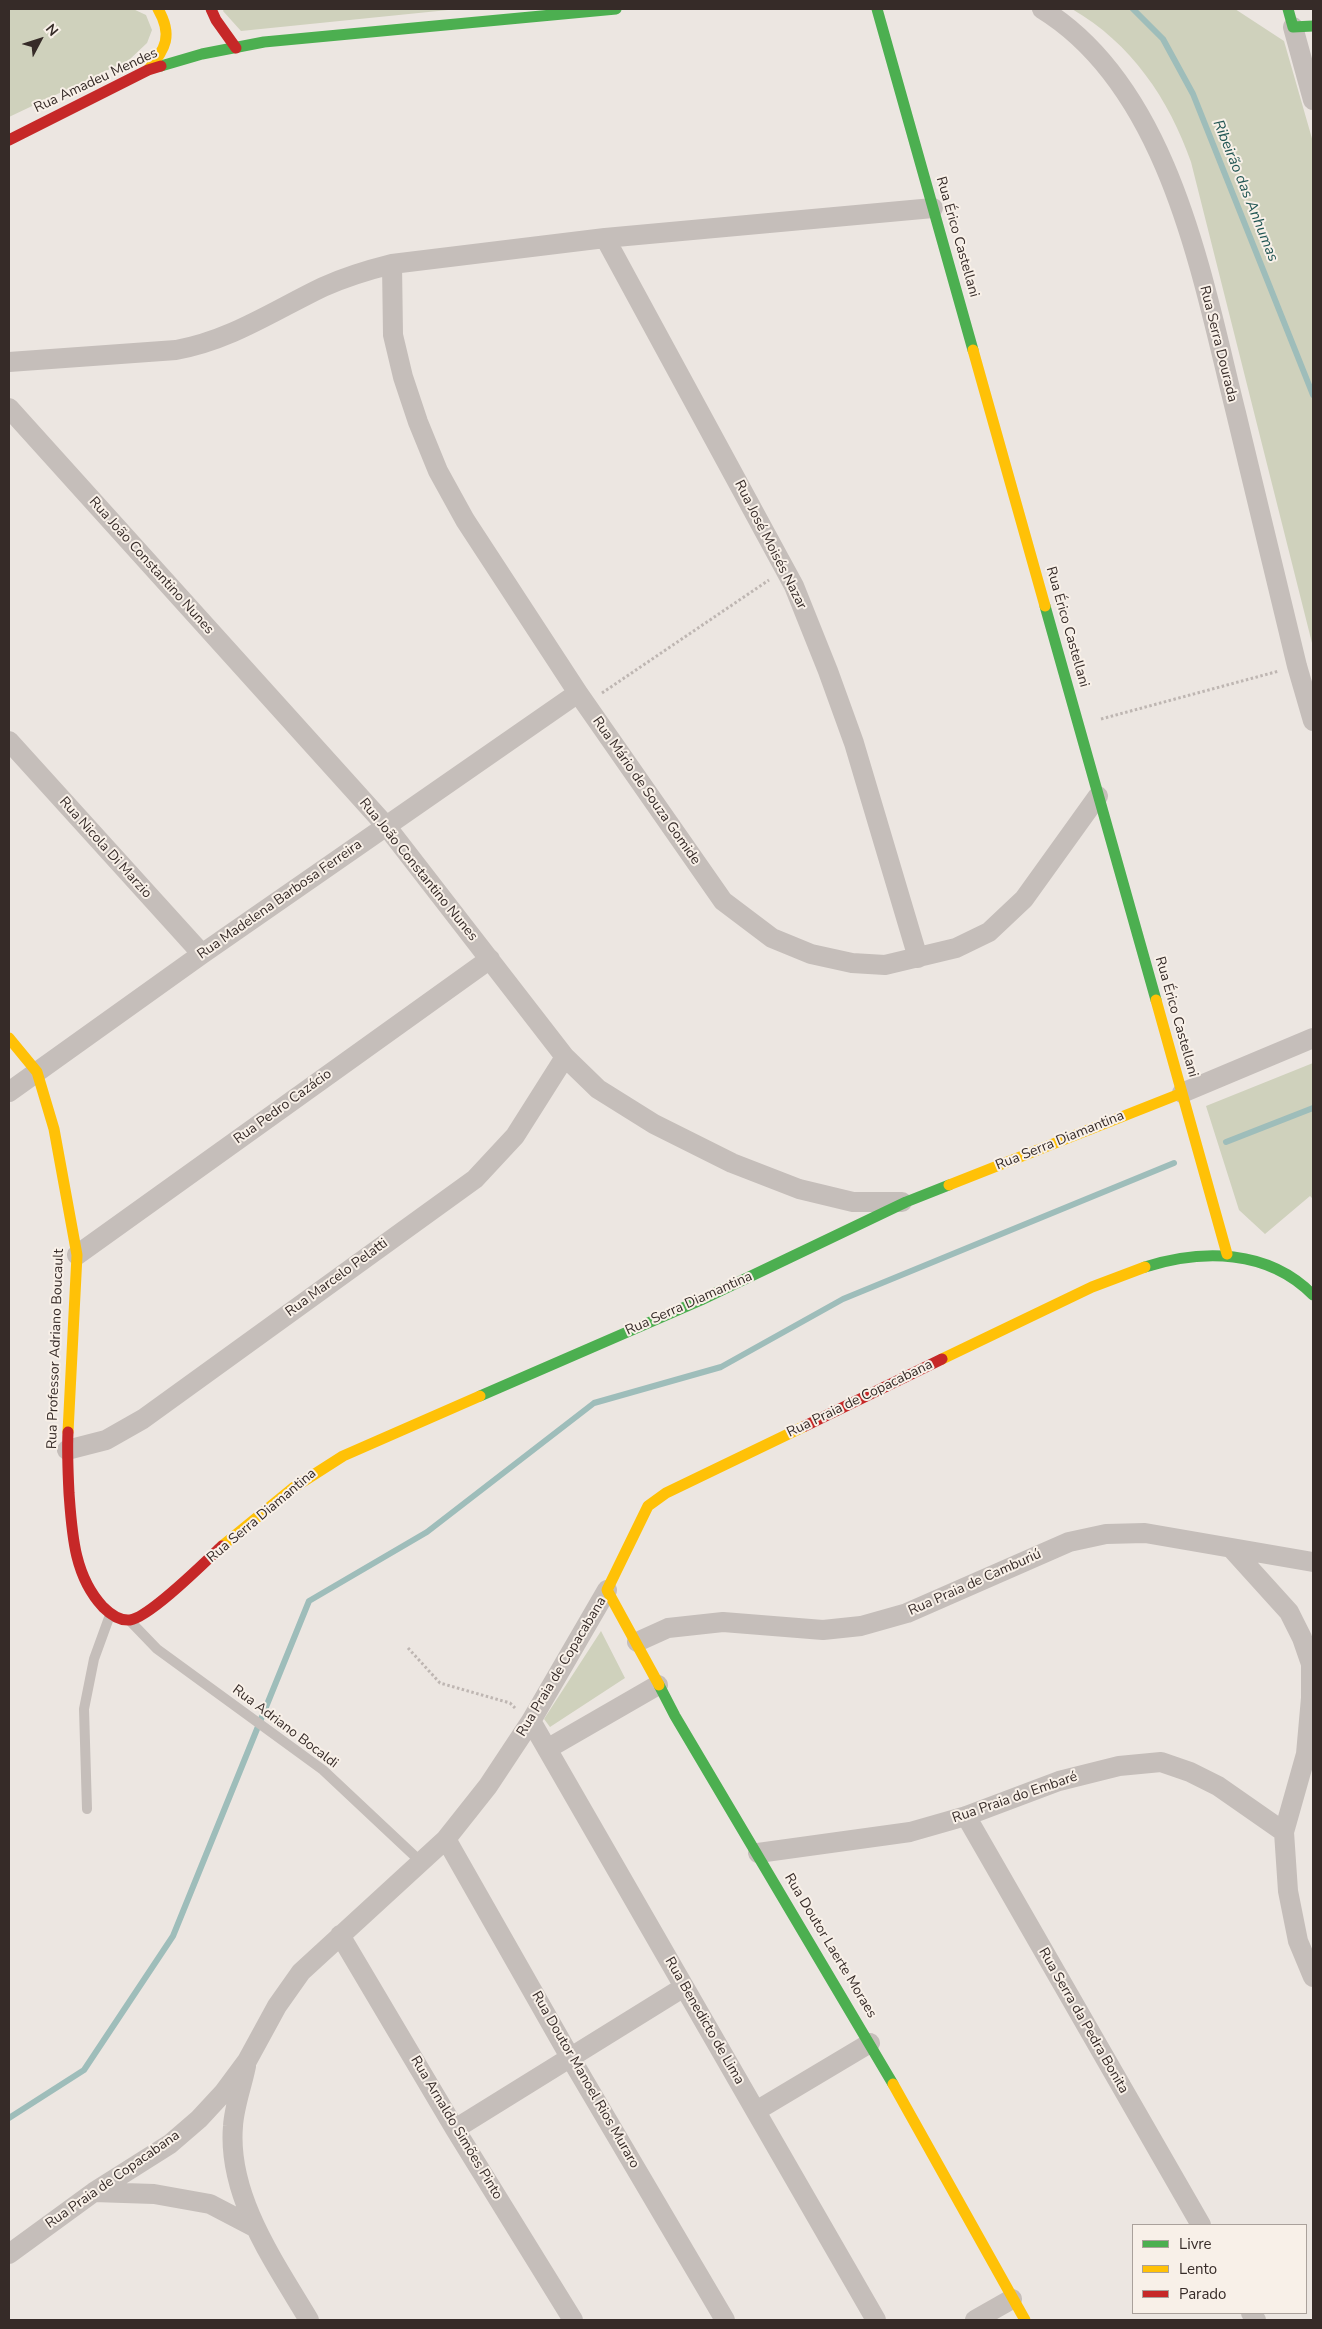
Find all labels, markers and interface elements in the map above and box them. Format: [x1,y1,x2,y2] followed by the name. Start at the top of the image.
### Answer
[15,15,65,65] north arrow
[41,20,63,40] text: N
[31,45,161,117] street label: Rua Amadeu Mendes
[1208,117,1282,265] water label: Ribeirão das Anhumas
[932,175,982,299] street label: Rua Érico Castellani
[1195,284,1241,404] street label: Rua Serra Dourada
[730,478,810,612] street label: Rua José Moisés Nazar
[85,494,217,638] street label: Rua João Constantino Nunes
[1042,565,1092,689] street label: Rua Érico Castellani
[588,714,704,868] street label: Rua Mário de Souza Gomide
[55,794,155,902] street label: Rua Nicola Di Marzio
[355,795,481,945] street label: Rua João Constantino Nunes
[194,837,366,963] street label: Rua Madelena Barbosa Ferreira
[1151,955,1201,1079] street label: Rua Érico Castellani
[231,1066,335,1148] street label: Rua Pedro Cazácio
[993,1108,1127,1174] street label: Rua Serra Diamantina
[283,1235,391,1321] street label: Rua Marcelo Pelatti
[44,1249,68,1449] street label: Rua Professor Adriano Boucault
[623,1268,755,1340] street label: Rua Serra Diamantina
[784,1356,936,1442] street label: Rua Praia de Copacabana
[204,1465,320,1567] street label: Rua Serra Diamantina
[906,1546,1044,1620] street label: Rua Praia de Camburiú
[514,1594,610,1740] street label: Rua Praia de Copacabana
[229,1682,341,1772] street label: Rua Adriano Bocaldi
[950,1769,1080,1827] street label: Rua Praia do Embaré
[780,1871,880,2021] street label: Rua Doutor Laerte Moraes
[1034,1945,1132,2097] street label: Rua Serra da Pedra Bonita
[661,1954,747,2088] street label: Rua Benedicto de Lima
[527,1989,643,2171] street label: Rua Doutor Manoel Rios Muraro
[406,2053,506,2203] street label: Rua Arnaldo Simões Pinto
[43,2127,183,2233] street label: Rua Praia de Copacabana
[1132,2224,1307,2314] legend
[1179,2234,1212,2254] text: Livre
[1179,2259,1217,2279] text: Lento
[1179,2284,1226,2304] text: Parado

